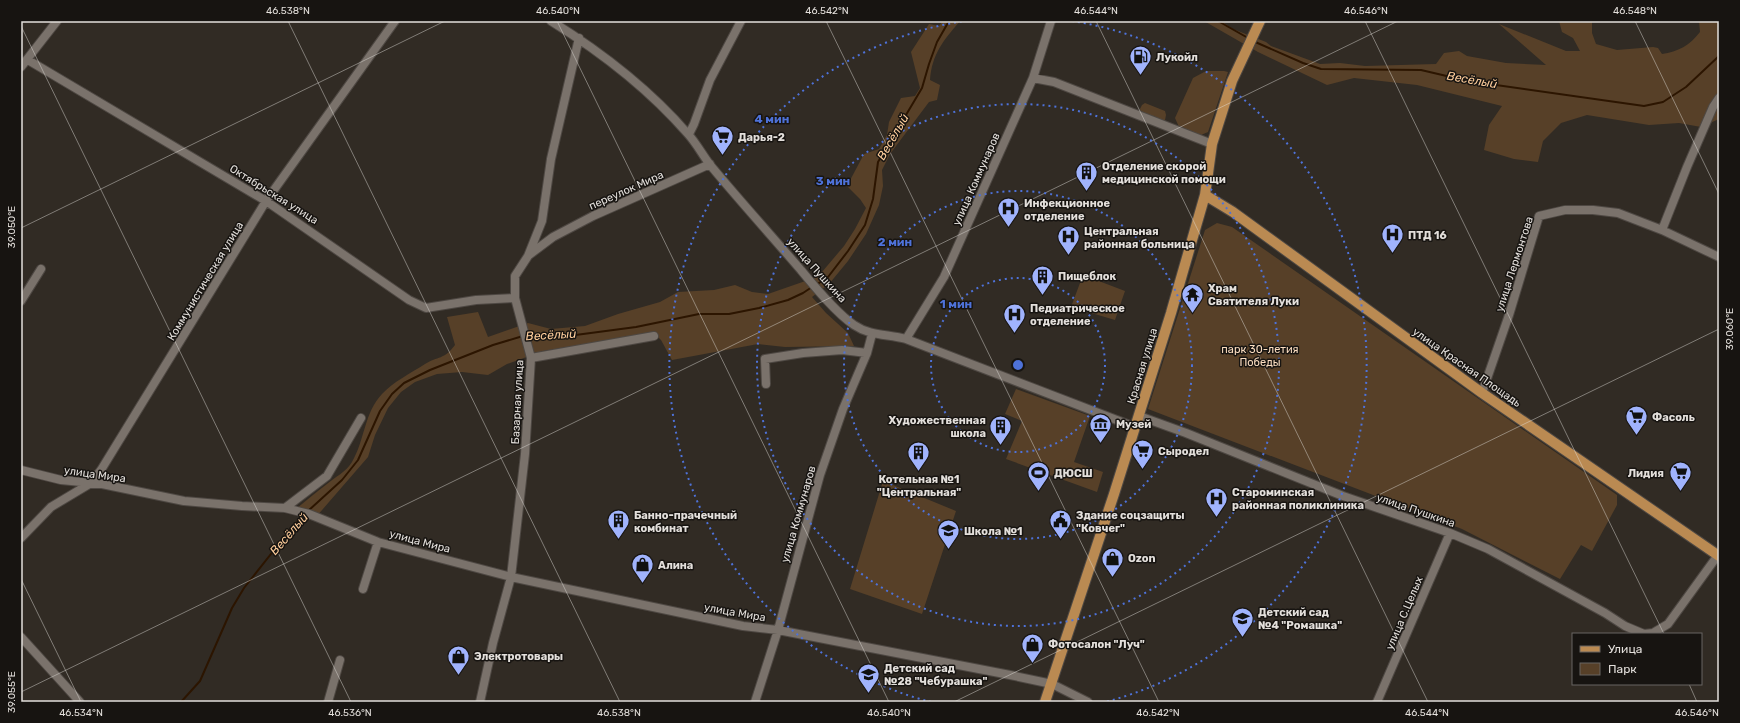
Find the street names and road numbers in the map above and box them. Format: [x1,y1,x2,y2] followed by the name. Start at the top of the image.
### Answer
[950,131,1003,228] street label: улица Коммунаров
[227,162,320,227] street label: Октябрьская улица
[587,168,665,213] street label: переулок Мира
[1493,215,1536,313] street label: улица Лермонтова
[165,219,246,343] street label: Коммунистическая улица
[784,235,849,305] street label: улица Пушкина
[1410,325,1524,410] street label: улица Красная Площадь
[1125,327,1160,406] street label: Красная улица
[509,360,526,445] street label: Базарная улица
[63,464,127,485] street label: улица Мира
[778,464,819,564] street label: улица Коммунаров
[1375,491,1457,530] street label: улица Пушкина
[388,527,452,556] street label: улица Мира
[1383,574,1426,652] street label: улица С.Целых
[703,601,767,624] street label: улица Мира

